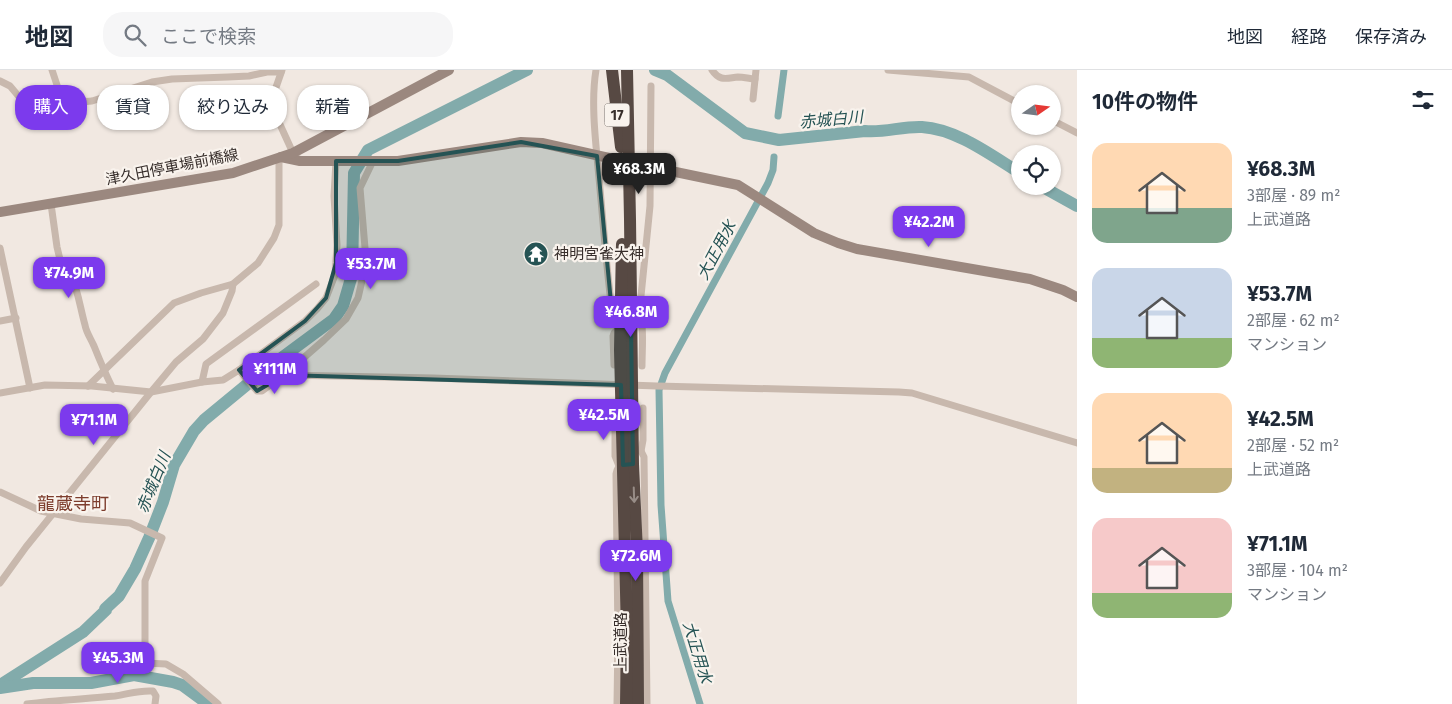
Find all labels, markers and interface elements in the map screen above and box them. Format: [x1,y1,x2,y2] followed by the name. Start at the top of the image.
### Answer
[103,12,453,57] search box
[121,21,149,49] icon: search
[25,23,73,51] text: 地図
[161,25,256,48] text: ここで検索
[1227,26,1263,48] text: 地図
[1291,26,1327,48] text: 経路
[1355,26,1427,48] text: 保存済み
[15,85,87,130] chip: 購入
[97,85,169,130] chip: 賃貸
[179,85,287,130] chip: 絞り込み
[297,85,369,130] chip: 新着
[1011,85,1061,135] north arrow
[1011,85,1061,195] map controls
[1409,86,1437,114] icon: filters
[1092,89,1198,115] text: 10件の物件
[604,104,630,126] road number: 17
[798,107,866,132] water label: 赤城白川
[104,145,240,189] street label: 津久田停車場前橋線
[1011,145,1061,195] button: locate
[598,152,680,195] pin: ¥68.3M
[1247,156,1315,182] text: ¥68.3M
[613,159,665,178] text: ¥68.3M
[1132,163,1192,223] icon: home
[1247,186,1341,205] text: 3部屋 · 89 m²
[888,206,970,248] pin: ¥42.2M
[1247,210,1311,229] text: 上武道路
[904,212,954,231] text: ¥42.2M
[693,216,741,283] water label: 大正用水
[523,241,549,267] temple icon: 神明宮雀大神
[554,245,644,263] place label: 神明宮雀大神
[330,248,412,290] pin: ¥53.7M
[346,254,396,273] text: ¥53.7M
[28,256,110,299] pin: ¥74.9M
[44,263,94,282] text: ¥74.9M
[1247,281,1312,307] text: ¥53.7M
[1132,288,1192,348] icon: home
[590,296,672,338] pin: ¥46.8M
[605,302,657,321] text: ¥46.8M
[1247,311,1340,330] text: 2部屋 · 62 m²
[1247,335,1327,354] text: マンション
[240,352,310,395] pin: ¥111M
[254,359,296,378] text: ¥111M
[563,398,645,441] pin: ¥42.5M
[53,404,135,446] pin: ¥71.1M
[579,405,629,424] text: ¥42.5M
[1247,406,1314,432] text: ¥42.5M
[71,410,117,429] text: ¥71.1M
[1132,413,1192,473] icon: home
[1247,436,1339,455] text: 2部屋 · 52 m²
[133,447,175,515] water label: 赤城白川
[1247,460,1311,479] text: 上武道路
[630,487,639,503] one-way arrow
[37,493,109,515] district label: 龍蔵寺町
[1247,531,1307,557] text: ¥71.1M
[1132,538,1192,598] icon: home
[595,540,677,582] pin: ¥72.6M
[611,546,661,565] text: ¥72.6M
[1247,561,1348,580] text: 3部屋 · 104 m²
[1247,585,1327,604] text: マンション
[612,612,630,672] street label: 上武道路
[679,619,717,687] water label: 大正用水
[77,642,159,684] pin: ¥45.3M
[92,648,144,667] text: ¥45.3M

